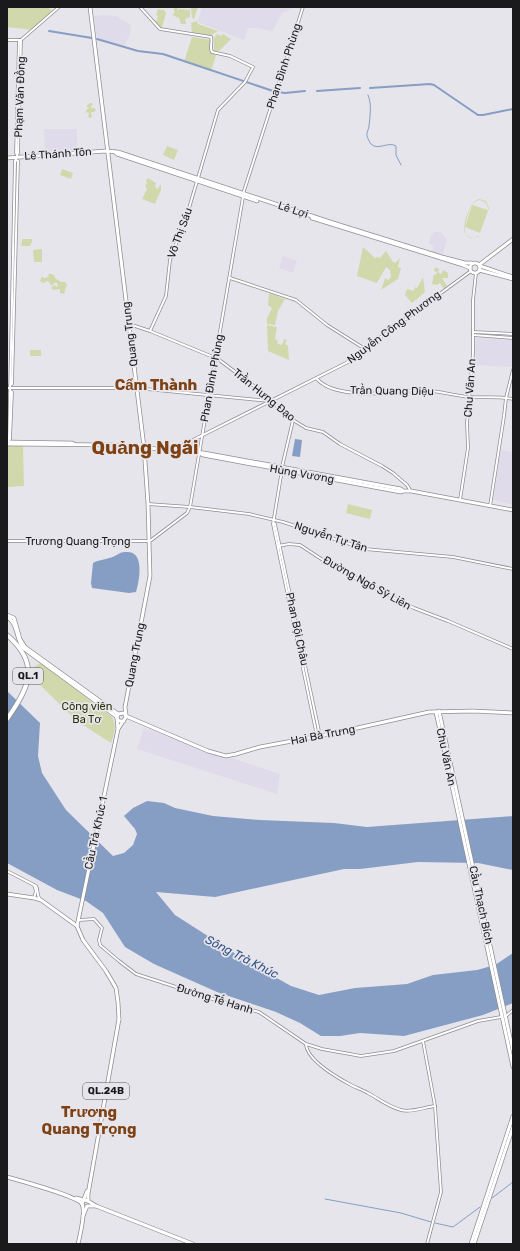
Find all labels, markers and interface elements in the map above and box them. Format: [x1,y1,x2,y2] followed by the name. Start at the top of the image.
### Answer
[264,22,304,110] street label: Phan Đình Phùng
[11,56,28,138] street label: Phạm Văn Đồng
[24,145,92,163] street label: Lê Thánh Tôn
[276,199,310,221] street label: Lê Lợi
[165,206,195,260] street label: Võ Thị Sáu
[345,287,443,366] street label: Nguyễn Công Phương
[120,301,140,367] street label: Quang Trung
[198,333,226,423] street label: Phan Đình Phùng
[461,358,479,418] street label: Chu Văn An
[230,365,299,424] street label: Trần Hưng Đạo
[115,376,197,394] district label: Cẩm Thành
[350,382,434,398] street label: Trần Quang Diệu
[92,436,198,459] district label: Quảng Ngãi
[269,462,335,486] street label: Hùng Vương
[293,519,369,555] street label: Nguyễn Tự Tân
[26,535,130,548] street label: Trương Quang Trọng
[321,553,413,613] street label: Đường Ngô Sỹ Liên
[283,591,311,667] street label: Phan Bội Châu
[122,622,148,688] street label: Quang Trung
[13,668,43,684] road number: QL.1
[62,700,112,726] park label: Công viên Ba Tơ
[290,722,356,748] street label: Hai Bà Trưng
[434,727,458,787] street label: Chu Văn An
[81,795,110,871] street label: Cầu Trà Khúc 1
[466,864,497,945] street label: Cầu Thạch Bích
[203,933,281,982] water label: Sông Trà Khúc
[175,980,255,1017] street label: Đường Tế Hanh
[83,1083,129,1099] road number: QL.24B
[42,1103,136,1138] district label: Trương Quang Trọng

